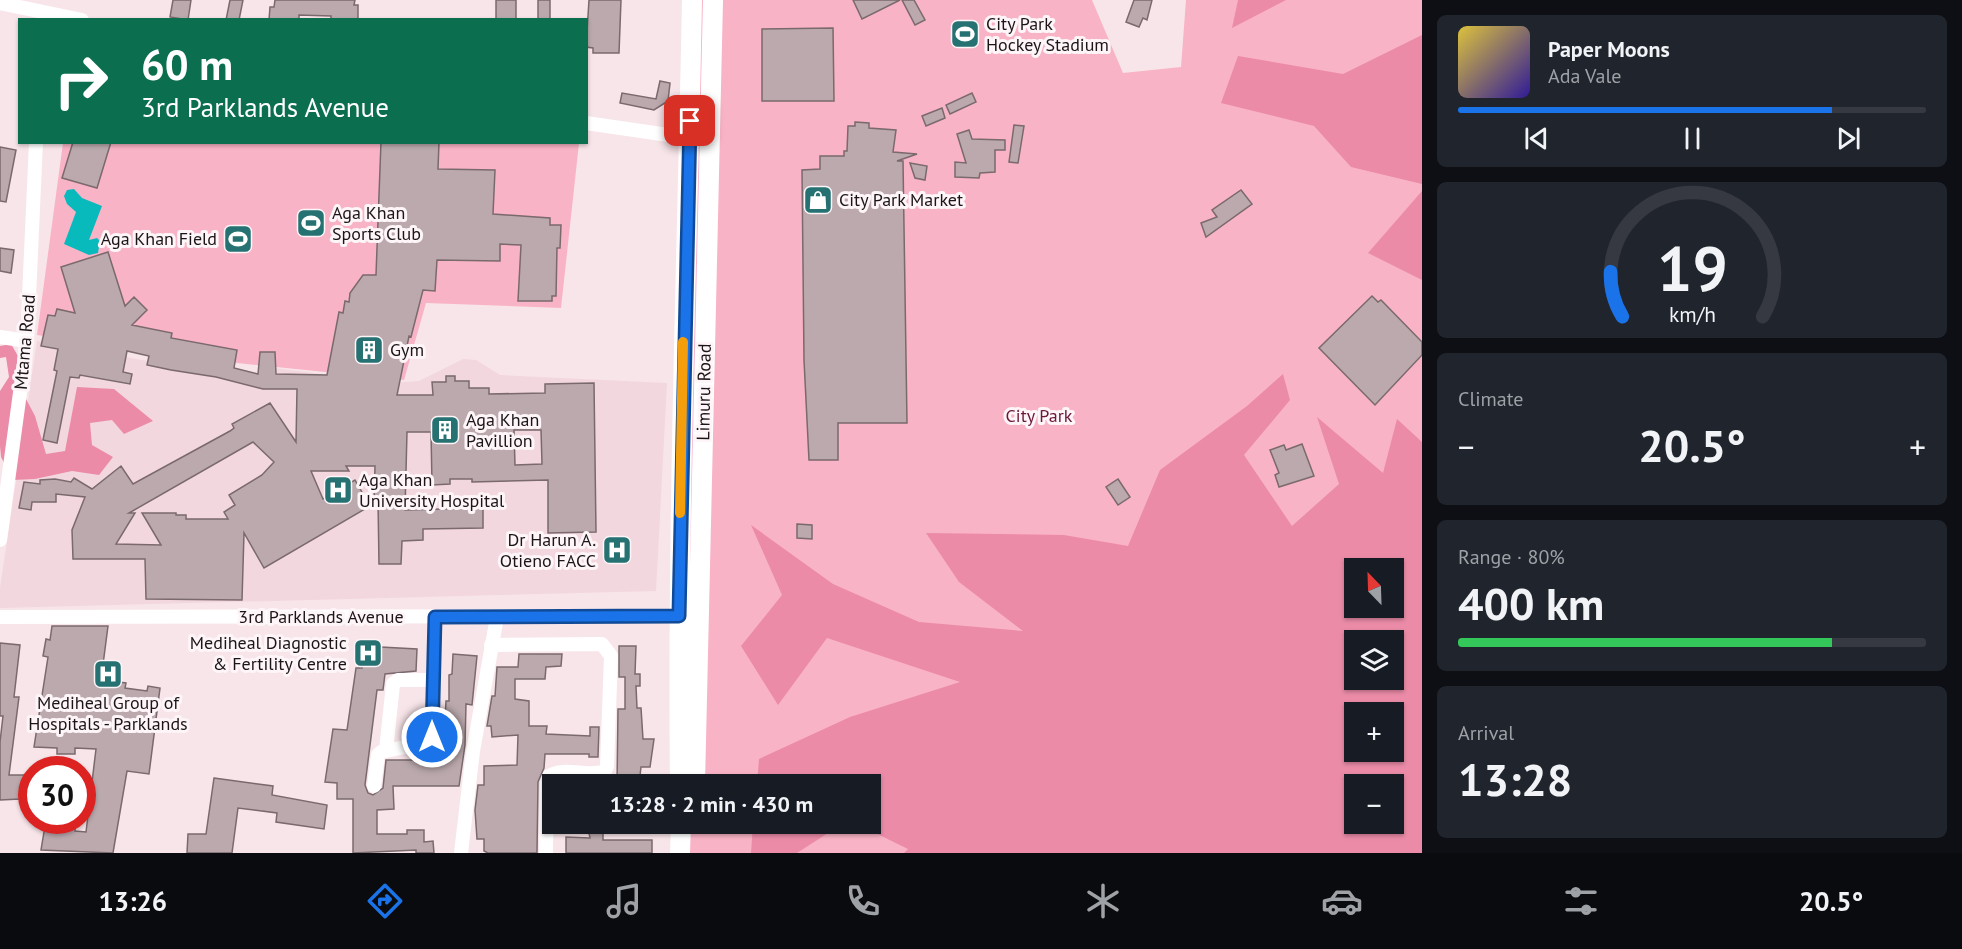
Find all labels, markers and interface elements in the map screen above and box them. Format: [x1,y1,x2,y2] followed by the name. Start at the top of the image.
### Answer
[986,12,1109,56] place label: City Park Hockey Stadium
[949,18,981,50] sports icon: City Park Hockey Stadium
[1548,35,1670,63] text: Paper Moons
[141,37,233,92] text: 60 m
[42,42,120,120] icon: right
[1548,63,1621,89] text: Ada Vale
[141,90,389,124] text: 3rd Parklands Avenue
[664,95,715,146] pin
[673,104,706,137] icon: arrive
[1520,122,1553,155] icon: previous
[1676,122,1709,155] icon: pause
[1832,122,1865,155] icon: next
[802,184,834,216] shop icon: City Park Market
[839,188,963,211] place label: City Park Market
[332,201,421,245] place label: Aga Khan Sports Club
[295,207,327,239] sports icon: Aga Khan Sports Club
[222,223,254,255] sports icon: Aga Khan Field
[101,227,217,250] place label: Aga Khan Field
[1657,227,1727,308] text: 19
[9,293,40,391] street label: Mtama Road
[1668,300,1715,328] text: km/h
[353,334,385,366] building icon: Gym
[390,338,424,361] place label: Gym
[691,343,716,441] street label: Limuru Road
[1458,386,1524,412] text: Climate
[1006,404,1073,427] park label: City Park
[466,408,539,452] place label: Aga Khan Pavillion
[429,414,461,446] building icon: Aga Khan Pavillion
[1638,416,1746,474] text: 20.5°
[1458,425,1475,468] text: −
[1909,425,1926,468] text: +
[359,468,505,512] place label: Aga Khan University Hospital
[322,474,354,506] hospital icon: Aga Khan University Hospital
[500,528,596,572] place label: Dr Harun A. Otieno FACC
[601,534,633,566] hospital icon: Dr Harun A. Otieno FACC
[1458,544,1565,570] text: Range · 80%
[1344,558,1404,618] north arrow
[1344,558,1404,834] map controls
[1458,574,1604,632] text: 400 km
[238,605,404,628] street label: 3rd Parklands Avenue
[1344,630,1404,690] button: layers
[190,631,347,675] place label: Mediheal Diagnostic & Fertility Centre
[352,637,384,669] hospital icon: Mediheal Diagnostic & Fertility Centre
[92,658,124,690] hospital icon: Mediheal Group of Hospitals - Parklands
[28,691,188,735] place label: Mediheal Group of Hospitals - Parklands
[1344,702,1404,762] button: +
[400,705,464,769] position arrow
[1458,720,1514,746] text: Arrival
[1458,750,1572,808] text: 13:28
[18,756,96,834] speed limit sign: 30
[1344,774,1404,834] button: −
[610,790,813,818] text: 13:28 · 2 min · 430 m
[364,880,406,922] icon: directions
[603,880,645,922] icon: music
[842,880,884,922] icon: phone
[1082,880,1124,922] icon: climate
[1321,880,1363,922] icon: car
[1560,880,1602,922] icon: filters
[99,884,167,918] text: 13:26
[1799,884,1863,918] text: 20.5°

